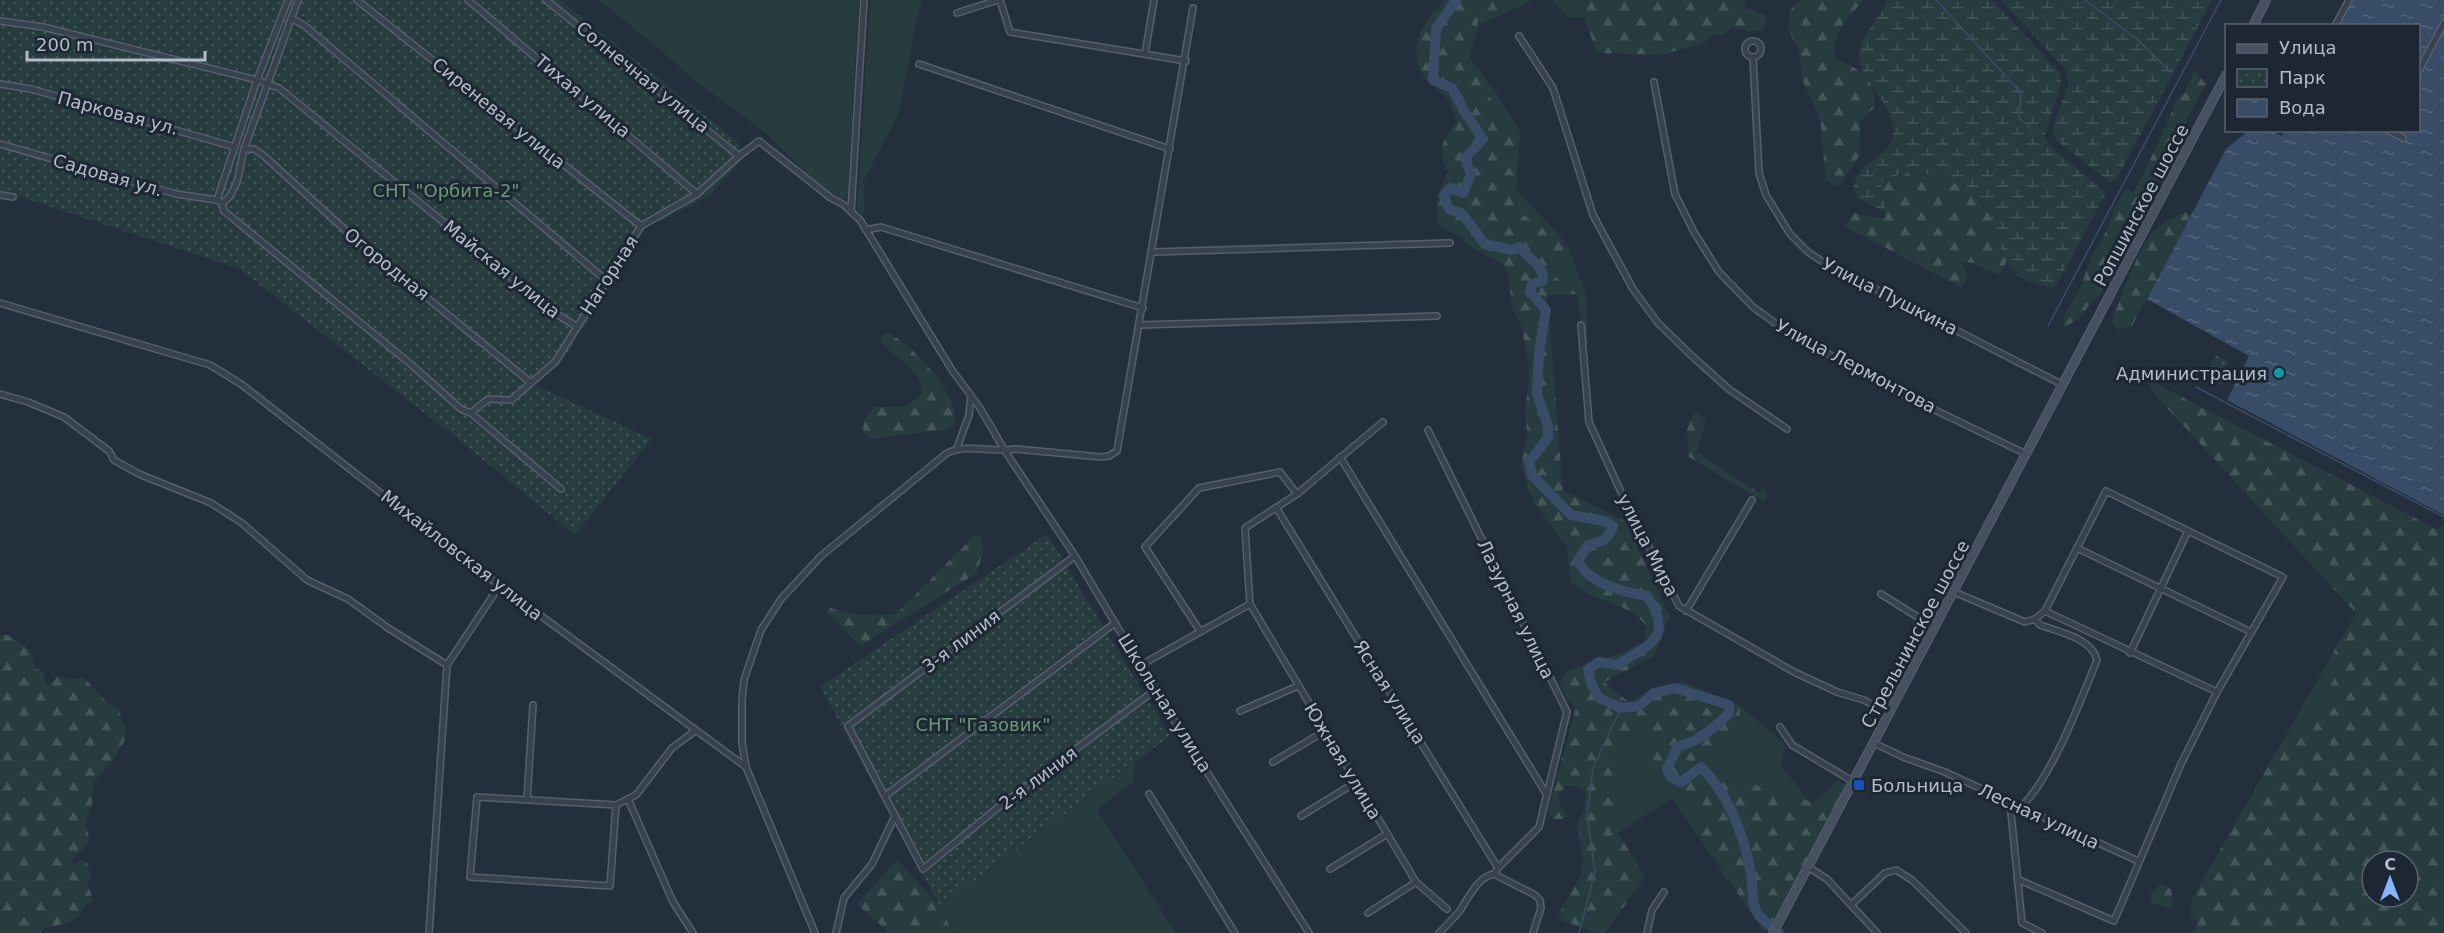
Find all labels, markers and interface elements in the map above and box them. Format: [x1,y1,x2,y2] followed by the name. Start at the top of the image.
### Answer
[572,17,714,137] street label: Солнечная улица
[27,24,206,62] scale bar
[2225,24,2420,132] legend
[36,34,94,55] text: 200 m
[2279,37,2336,58] text: Улица
[530,49,635,142] street label: Тихая улица
[428,53,570,173] street label: Сиреневая улица
[2279,67,2326,88] text: Парк
[55,87,181,139] street label: Парковая ул.
[2279,97,2326,118] text: Вода
[2089,120,2193,290] street label: Ропшинское шоссе
[51,149,165,201] street label: Садовая ул.
[372,180,520,201] park label: СНТ "Орбита-2"
[440,216,564,322] street label: Майская улица
[340,223,434,305] street label: Огородная
[576,232,642,318] street label: Нагорная
[1819,253,1961,339] street label: Улица Пушкина
[1772,315,1940,417] street label: Улица Лермонтова
[2116,363,2267,384] place label: Администрация
[2272,366,2286,380] marker: Администрация
[377,485,547,625] street label: Михайловская улица
[1613,490,1683,600] street label: улица Мира
[1473,536,1559,682] street label: Лазурная улица
[1856,536,1974,732] street label: Стрельнинское шоссе
[918,605,1004,677] street label: 3-я линия
[1114,630,1216,776] street label: Школьная улица
[1350,636,1430,748] street label: Ясная улица
[1300,699,1386,823] street label: Южная улица
[915,714,1051,735] park label: СНТ "Газовик"
[995,742,1081,814] street label: 2-я линия
[1871,775,1963,796] place label: Больница
[1852,778,1866,792] marker: Больница
[1975,779,2103,853] street label: Лесная улица
[2360,849,2420,909] north arrow
[2384,855,2396,874] text: С

